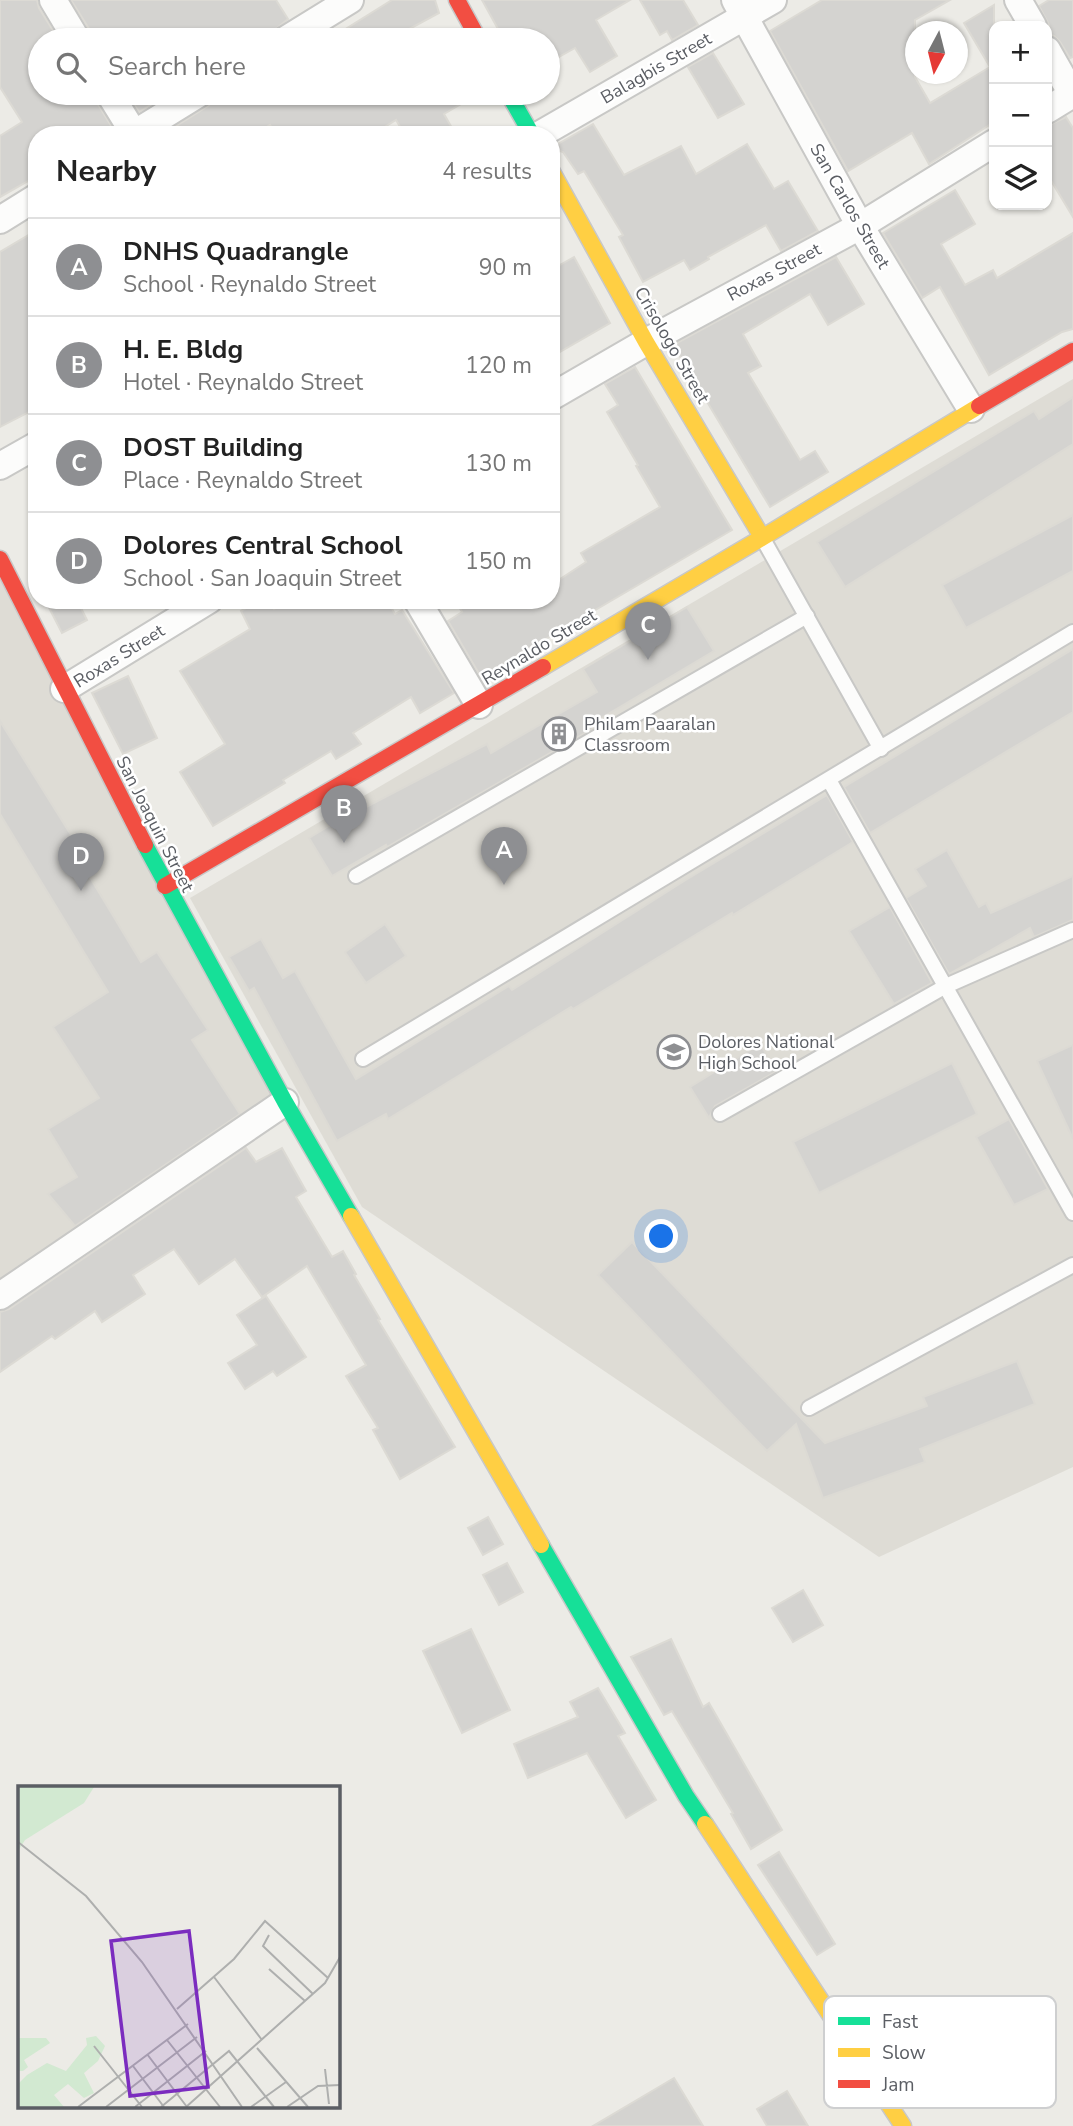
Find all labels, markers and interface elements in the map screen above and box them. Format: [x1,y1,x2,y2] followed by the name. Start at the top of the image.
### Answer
[905,21,968,84] north arrow
[989,21,1052,210] map controls
[989,21,1052,84] button: +
[596,26,716,109] street label: Balagbis Street
[28,28,560,105] search box
[52,48,90,86] icon: search
[108,49,246,84] text: Search here
[989,84,1052,147] button: −
[804,139,896,274] street label: San Carlos Street
[989,147,1052,210] button: layers
[56,151,156,192] text: Nearby
[442,156,532,187] text: 4 results
[123,234,349,269] text: DNHS Quadrangle
[723,237,826,307] street label: Roxas Street
[70,252,88,283] text: A
[479,252,532,283] text: 90 m
[123,269,376,300] text: School · Reynaldo Street
[629,282,715,408] street label: Crisologo Street
[123,332,243,367] text: H. E. Bldg
[71,350,87,381] text: B
[465,350,532,381] text: 120 m
[123,367,363,398] text: Hotel · Reynaldo Street
[123,430,303,465] text: DOST Building
[71,448,87,479] text: C
[465,448,532,479] text: 130 m
[123,465,362,496] text: Place · Reynaldo Street
[123,528,402,563] text: Dolores Central School
[70,546,88,577] text: D
[465,546,532,577] text: 150 m
[123,563,401,594] text: School · San Joaquin Street
[625,602,671,660] pin: C
[477,603,601,691] street label: Reynaldo Street
[69,618,170,693] street label: Roxas Street
[584,712,716,757] place label: Philam Paaralan Classroom
[540,715,578,753] building icon: Philam Paaralan Classroom
[110,752,200,897] street label: San Joaquin Street
[321,785,367,843] pin: B
[481,827,527,885] pin: A
[58,833,104,891] pin: D
[698,1030,835,1075] place label: Dolores National High School
[655,1033,693,1071] school or university icon: Dolores National High School
[644,1219,678,1253] your location
[18,1786,340,2108] inset map
[824,1996,1056,2108] legend
[882,2009,918,2035] text: Fast
[882,2040,926,2066] text: Slow
[881,2072,915,2098] text: Jam

